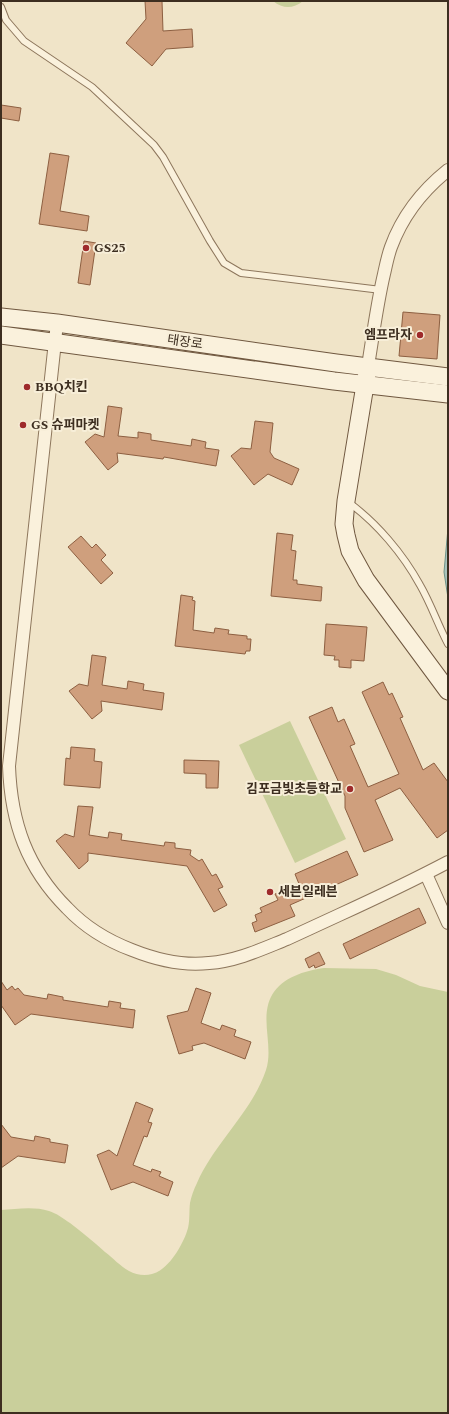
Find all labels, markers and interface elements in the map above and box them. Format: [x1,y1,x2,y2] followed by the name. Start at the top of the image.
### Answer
[94,238,126,258] place label: GS25
[81,243,91,253] marker: GS25
[364,325,412,345] place label: 엠프라자
[166,330,204,354] street label: 태장로
[415,330,425,340] marker: 엠프라자
[35,377,88,397] place label: BBQ치킨
[22,382,32,392] marker: BBQ치킨
[31,415,99,435] place label: GS 슈퍼마켓
[18,420,28,430] marker: GS 슈퍼마켓
[246,779,342,799] place label: 김포금빛초등학교
[345,784,355,794] marker: 김포금빛초등학교
[278,882,338,902] place label: 세븐일레븐
[265,887,275,897] marker: 세븐일레븐

